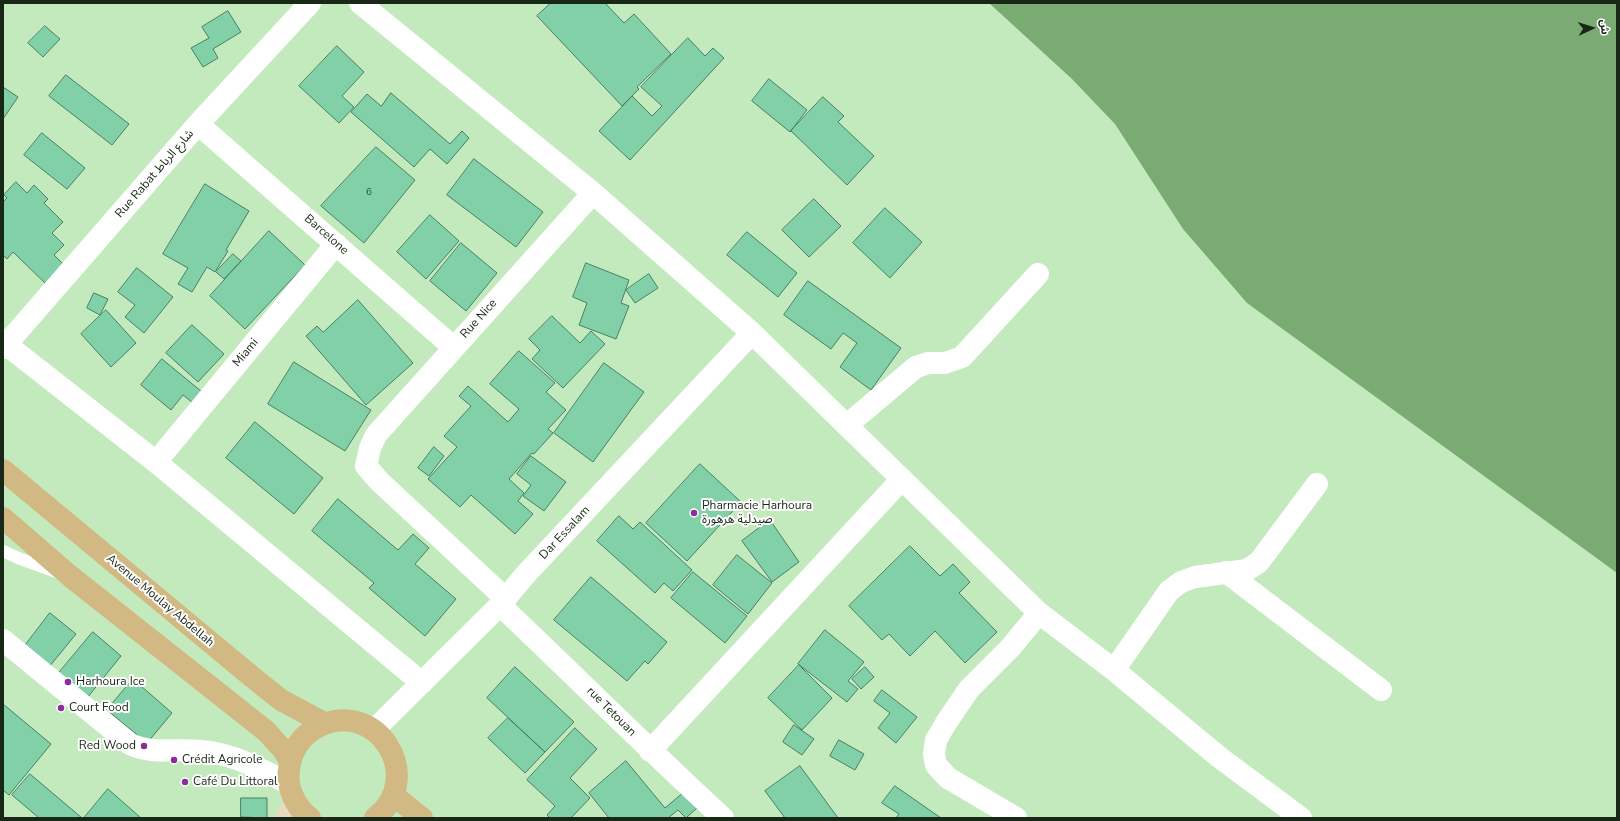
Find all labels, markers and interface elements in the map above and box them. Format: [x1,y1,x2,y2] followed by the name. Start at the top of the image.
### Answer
[1572,8,1612,48] north arrow
[1596,19,1612,35] text: ش
[113,127,197,221] street label: Rue Rabat شارع الرباط
[366,187,372,199] house number: 6
[301,212,351,258] street label: Barcelone
[458,296,500,342] street label: Rue Nice
[230,336,262,370] street label: Miami
[702,499,812,527] place label: Pharmacie Harhoura صيدلية هرهورة
[537,503,593,563] street label: Dar Essalam
[689,508,699,518] marker: Pharmacie Harhoura صيدلية هرهورة
[103,552,217,650] street label: Avenue Moulay Abdellah
[76,675,145,689] place label: Harhoura Ice
[63,677,73,687] marker: Harhoura Ice
[583,684,639,740] street label: rue Tetouan
[69,701,129,715] place label: Court Food
[56,703,66,713] marker: Court Food
[79,739,136,753] place label: Red Wood
[139,741,149,751] marker: Red Wood
[182,753,263,767] place label: Crédit Agricole
[169,755,179,765] marker: Crédit Agricole
[193,775,278,789] place label: Café Du Littoral
[180,777,190,787] marker: Café Du Littoral

